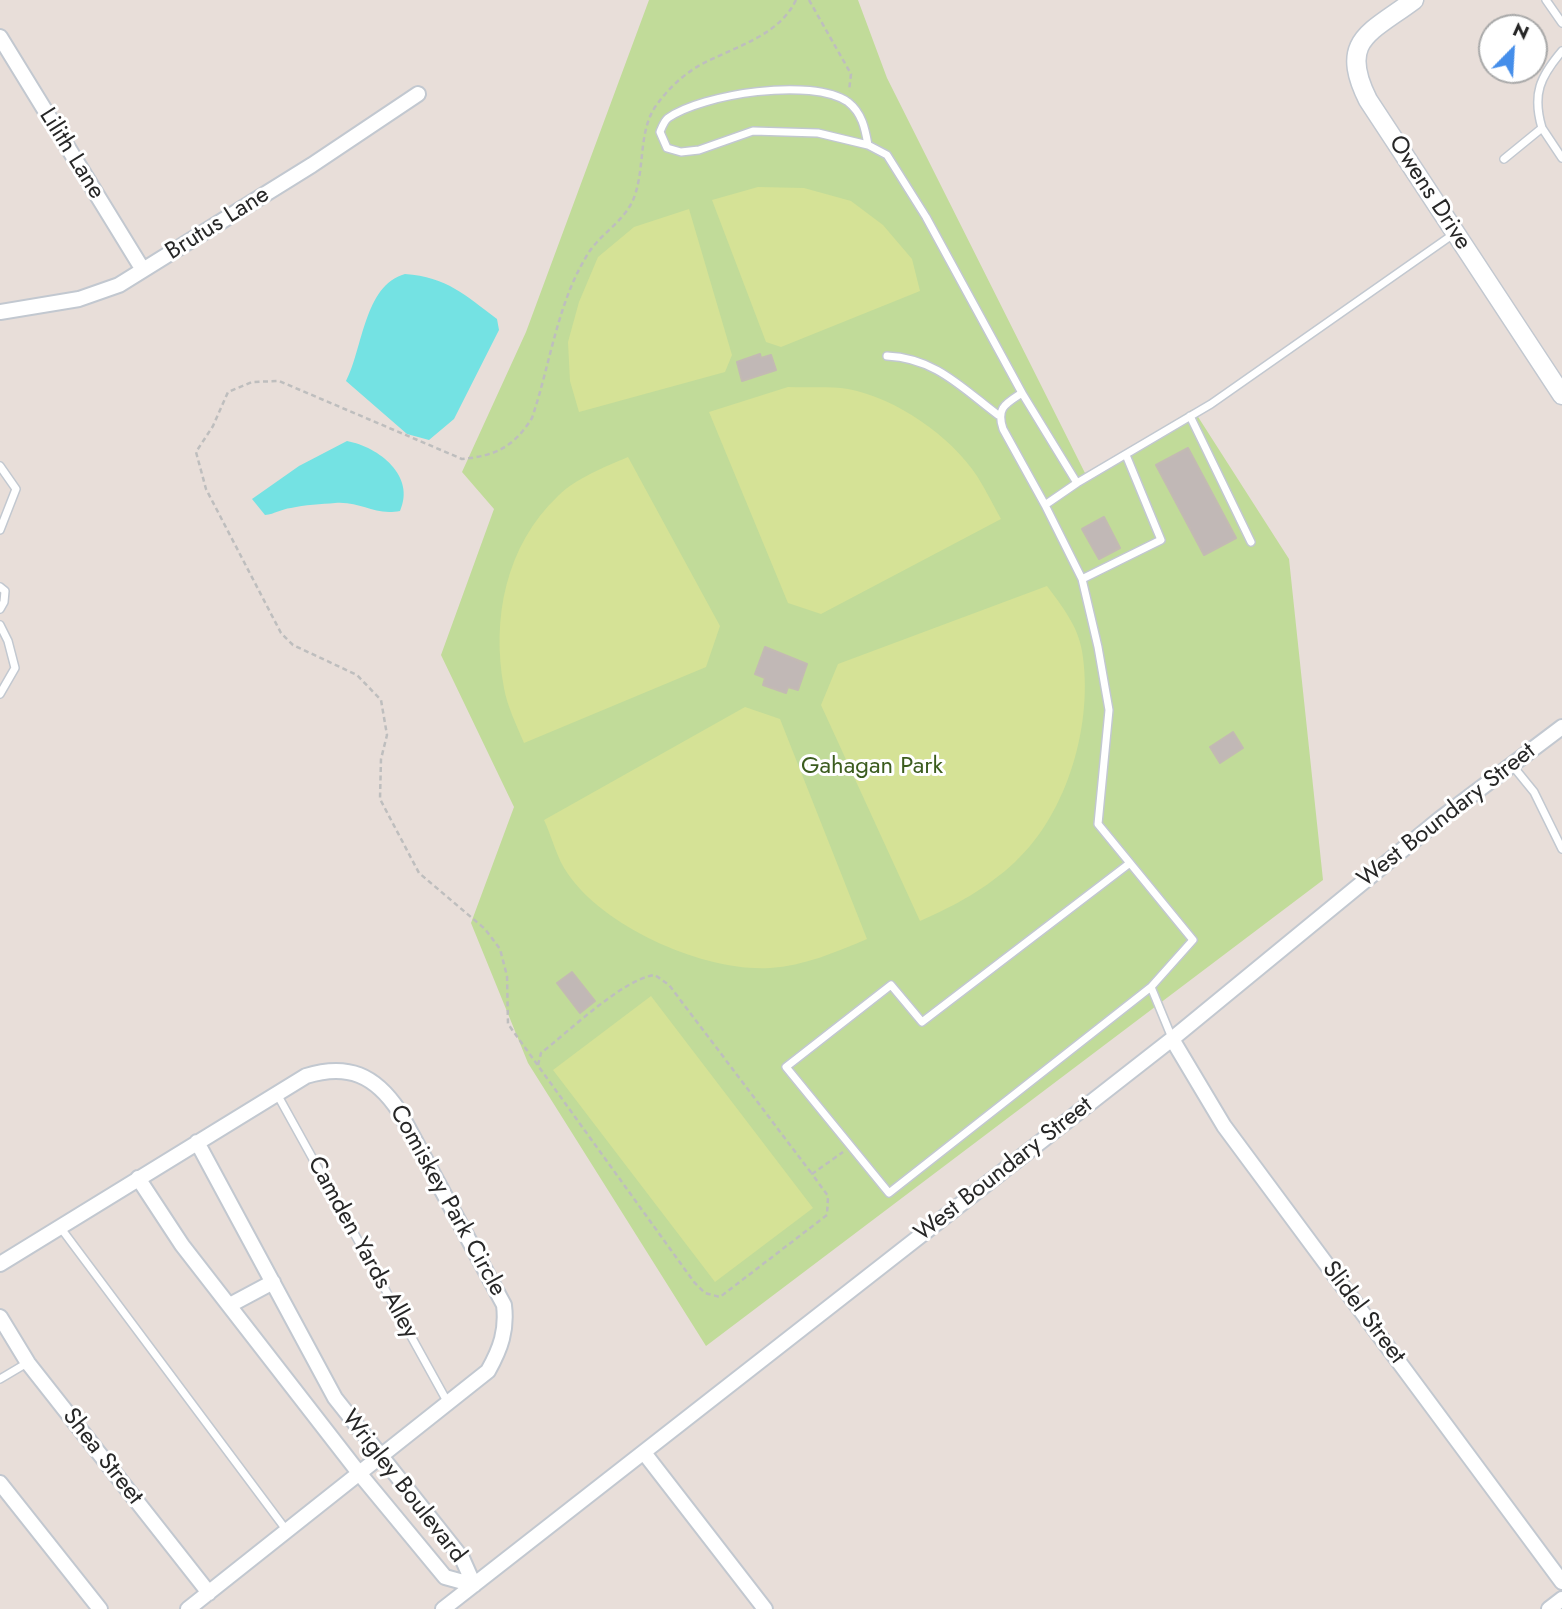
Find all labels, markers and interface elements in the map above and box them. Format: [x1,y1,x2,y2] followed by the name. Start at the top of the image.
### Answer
[1478,14,1548,84] north arrow
[1509,16,1533,47] text: N
[32,103,110,205] street label: Lilith Lane
[1381,130,1477,256] street label: Owens Drive
[161,181,275,267] street label: Brutus Lane
[1352,738,1542,894] street label: West Boundary Street
[801,753,943,781] park label: Gahagan Park
[909,1092,1099,1248] street label: West Boundary Street
[383,1100,511,1302] street label: Comiskey Park Circle
[300,1152,424,1344] street label: Camden Yards Alley
[1315,1256,1411,1370] street label: Slidel Street
[56,1403,148,1511] street label: Shea Street
[334,1405,472,1569] street label: Wrigley Boulevard

